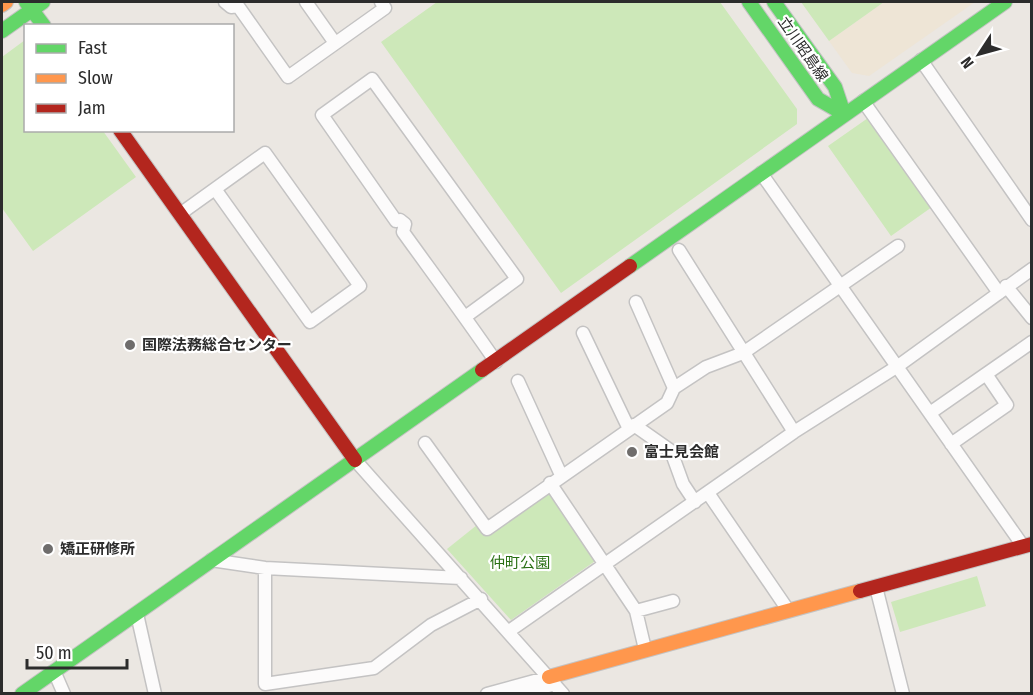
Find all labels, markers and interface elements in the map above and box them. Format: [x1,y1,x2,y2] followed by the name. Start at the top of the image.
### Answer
[774,13,832,85] street label: 立川昭島線
[24,24,234,132] legend
[949,24,1009,84] north arrow
[78,37,107,59] text: Fast
[957,53,978,72] text: N
[78,67,113,89] text: Slow
[78,97,106,119] text: Jam
[142,336,292,354] place label: 国際法務総合センター
[123,338,137,352] marker: 国際法務総合センター
[644,443,719,461] place label: 富士見会館
[625,445,639,459] marker: 富士見会館
[60,540,135,558] place label: 矯正研修所
[41,542,55,556] marker: 矯正研修所
[490,554,550,572] park label: 仲町公園
[27,632,128,670] scale bar
[36,642,72,664] text: 50 m

